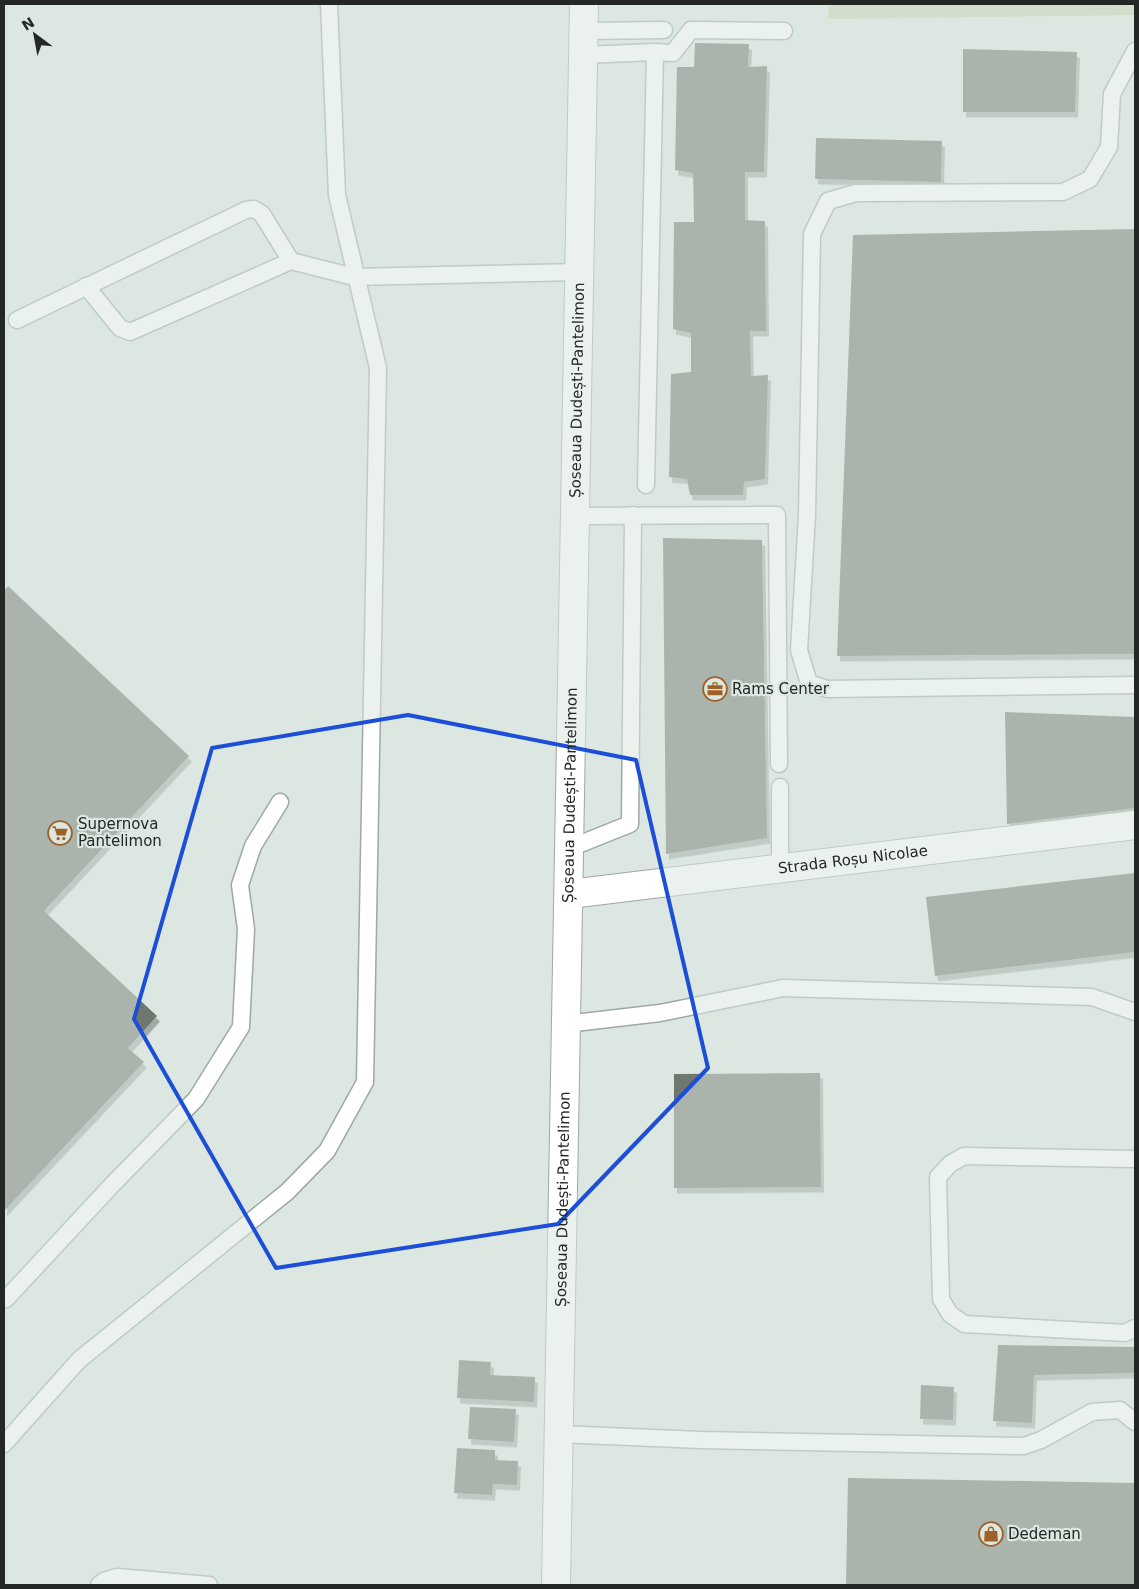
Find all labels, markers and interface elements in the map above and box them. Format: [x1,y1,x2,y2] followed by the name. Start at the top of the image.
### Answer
[10,10,60,60] north arrow
[19,14,37,34] text: N
[566,282,588,498] street label: Șoseaua Dudești-Pantelimon
[702,676,728,702] office icon: Rams Center
[732,680,830,698] place label: Rams Center
[559,687,581,903] street label: Șoseaua Dudești-Pantelimon
[78,815,162,850] place label: Supernova Pantelimon
[47,820,73,846] supermarket icon: Supernova Pantelimon
[777,841,929,878] street label: Strada Roșu Nicolae
[552,1091,574,1307] street label: Șoseaua Dudești-Pantelimon
[978,1521,1004,1547] shop icon: Dedeman
[1008,1525,1081,1543] place label: Dedeman

